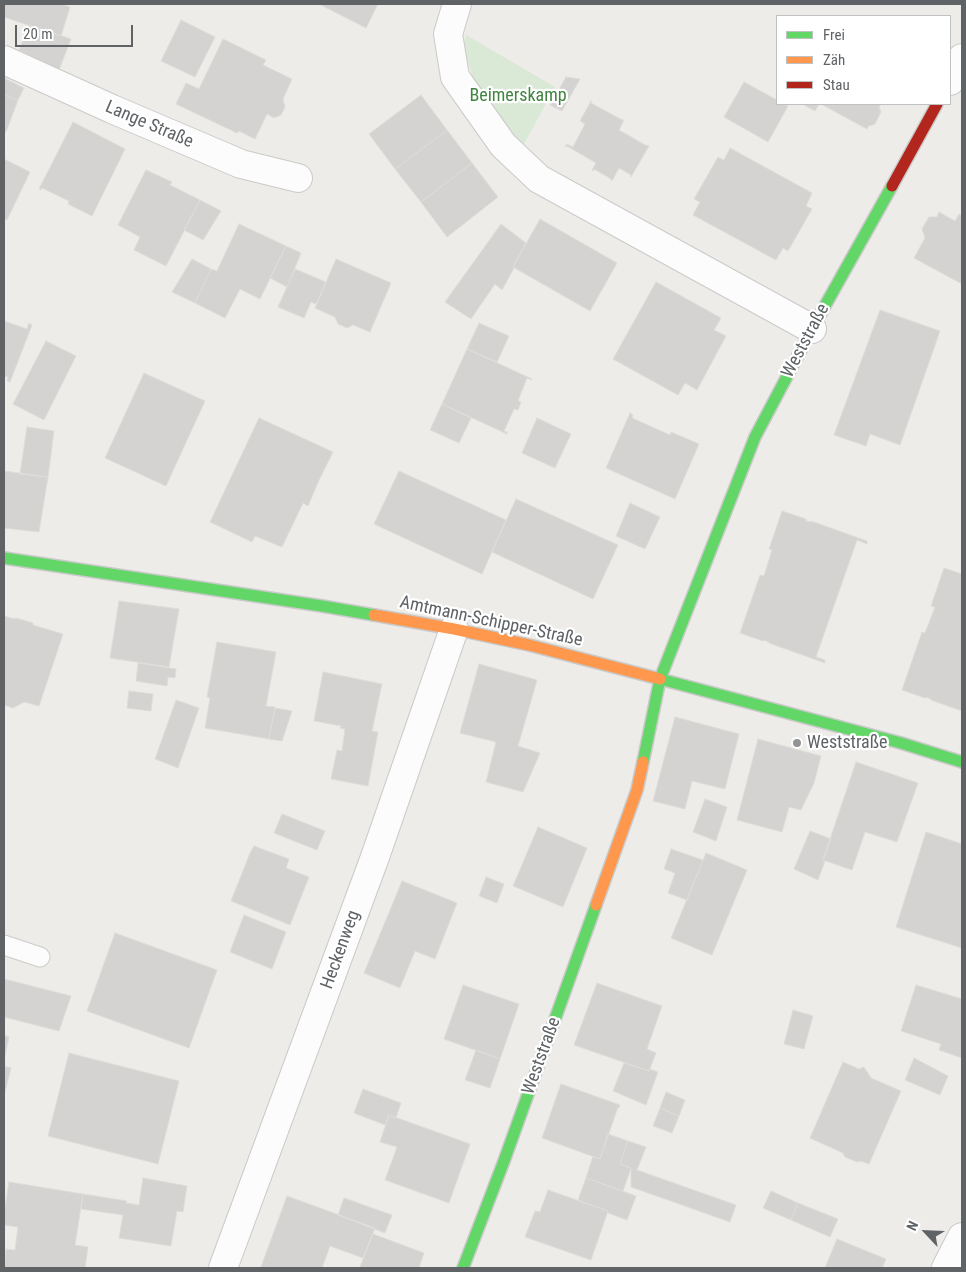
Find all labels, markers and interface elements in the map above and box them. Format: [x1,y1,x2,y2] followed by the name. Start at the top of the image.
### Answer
[18,15,135,47] scale bar
[776,15,951,105] legend
[23,25,53,43] text: 20 m
[823,26,845,44] text: Frei
[823,51,845,69] text: Zäh
[823,76,850,94] text: Stau
[469,85,567,107] park label: Beimerskamp
[102,97,196,153] street label: Lange Straße
[778,300,834,382] street label: Weststraße
[398,592,584,652] street label: Amtmann-Schipper-Straße
[807,732,888,754] place label: Weststraße
[791,737,803,749] marker: Weststraße
[317,908,365,992] street label: Heckenweg
[518,1014,566,1098] street label: Weststraße
[901,1207,951,1257] north arrow
[903,1218,921,1233] text: N

